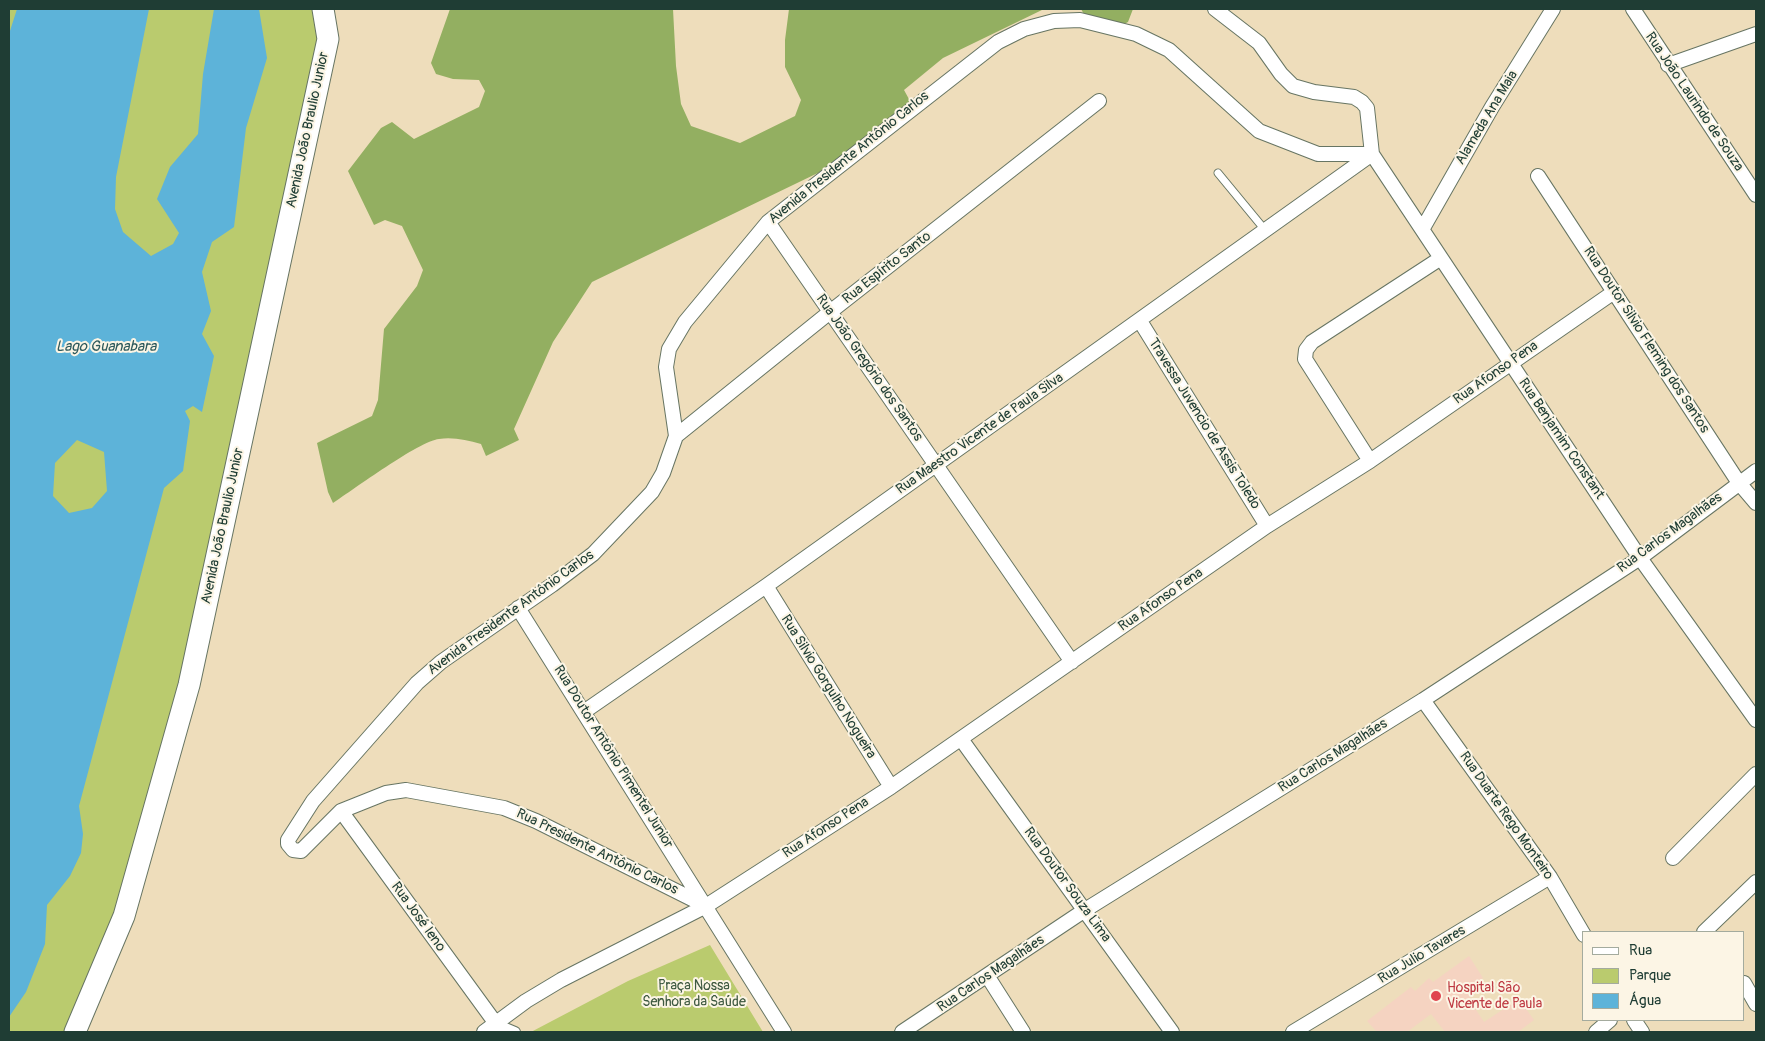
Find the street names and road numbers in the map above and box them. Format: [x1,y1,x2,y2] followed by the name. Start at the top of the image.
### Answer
[1641,29,1747,175] street label: Rua João Laurindo de Souza
[283,50,333,210] street label: Avenida João Braulio Junior
[1452,68,1522,168] street label: Alameda Ana Maia
[766,88,932,228] street label: Avenida Presidente Antônio Carlos
[839,228,935,308] street label: Rua Espírito Santo
[1579,244,1713,436] street label: Rua Doutor Silvio Fleming dos Santos
[812,291,926,445] street label: Rua João Gregório dos Santos
[1144,336,1264,512] street label: Travessa Juvencio de Assis Toledo
[1451,338,1541,408] street label: Rua Afonso Pena
[893,370,1067,498] street label: Rua Maestro Vicente de Paula Silva
[1514,375,1608,503] street label: Rua Benjamim Constant
[198,446,248,606] street label: Avenida João Braulio Junior
[1614,489,1726,577] street label: Rua Carlos Magalhães
[425,547,597,679] street label: Avenida Presidente Antônio Carlos
[1116,565,1206,635] street label: Rua Afonso Pena
[777,612,879,762] street label: Rua Silvio Gorgulho Nogueira
[550,662,676,852] street label: Rua Doutor Antônio Pimentel Junior
[1275,716,1391,796] street label: Rua Carlos Magalhães
[1455,749,1557,883] street label: Rua Duarte Rego Monteiro
[780,794,872,862] street label: Rua Afonso Pena
[513,805,681,899] street label: Rua Presidente Antônio Carlos
[1020,824,1114,946] street label: Rua Doutor Souza Lima
[387,879,449,955] street label: Rua José Ieno
[1375,922,1469,988] street label: Rua Julio Tavares
[934,932,1048,1016] street label: Rua Carlos Magalhães

